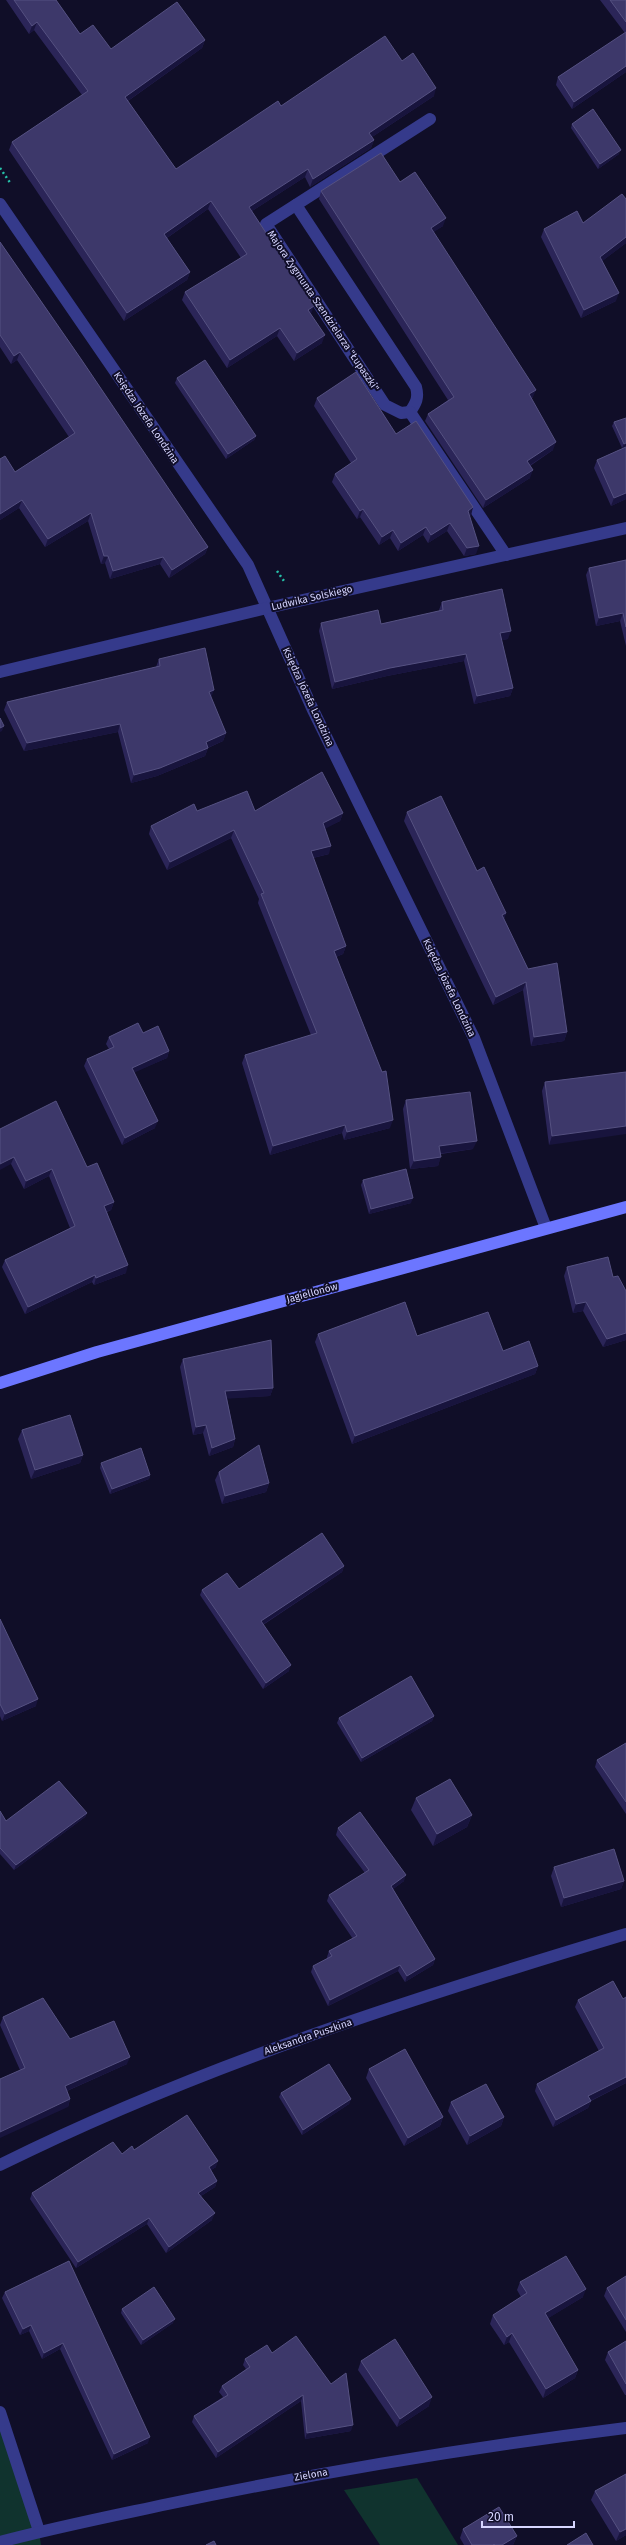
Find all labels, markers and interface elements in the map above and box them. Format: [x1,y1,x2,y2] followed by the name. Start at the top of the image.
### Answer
[265,228,381,394] street label: Majora Zygmunta Szendzielarza "Łupaszki"
[111,370,181,466] street label: Księdza Józefa Londzina
[270,583,354,613] street label: Ludwika Solskiego
[280,646,336,748] street label: Księdza Józefa Londzina
[420,937,478,1039] street label: Księdza Józefa Londzina
[285,1280,339,1306] street label: Jagiellonów
[262,2016,354,2058] street label: Aleksandra Puszkina
[293,2466,329,2484] street label: Zielona
[482,2503,574,2529] scale bar
[488,2510,514,2524] text: 20 m

